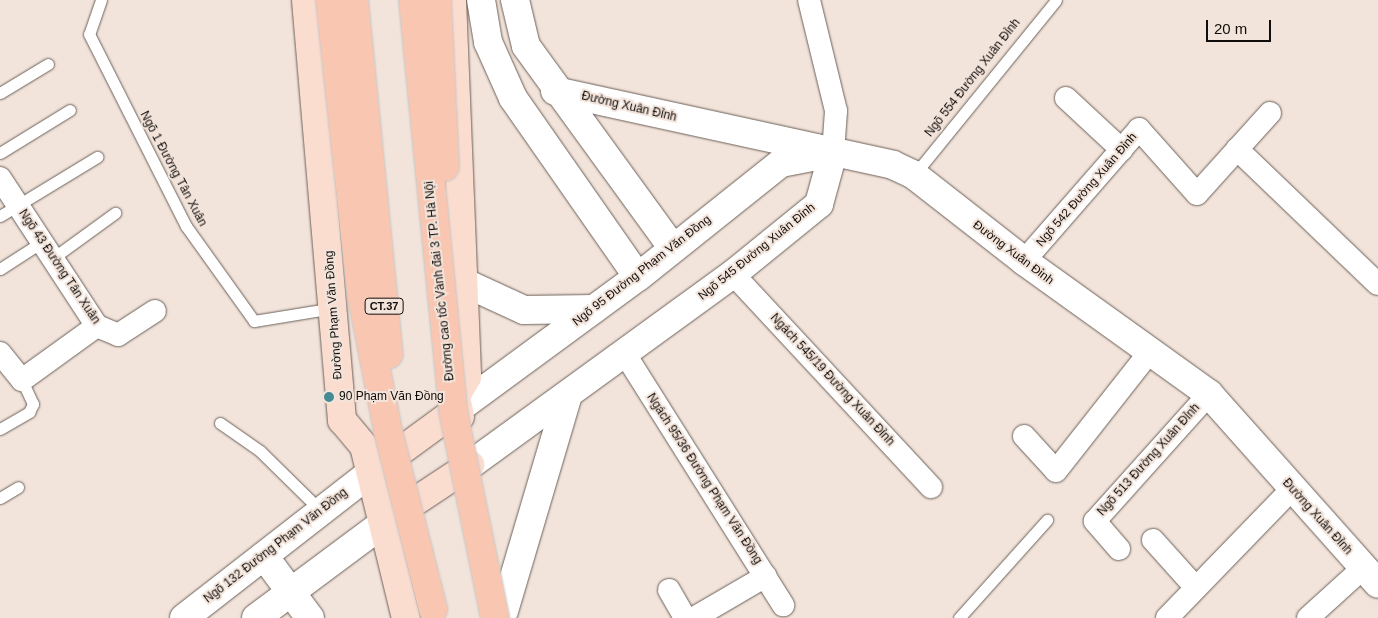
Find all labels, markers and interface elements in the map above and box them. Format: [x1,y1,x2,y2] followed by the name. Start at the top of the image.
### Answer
[1208,10,1273,42] scale bar
[922,16,1024,140] street label: Ngõ 554 Đường Xuân Đỉnh
[1214,20,1247,37] text: 20 m
[580,89,678,125] street label: Đường Xuân Đỉnh
[136,109,210,229] street label: Ngõ 1 Đường Tân Xuân
[1034,130,1140,250] street label: Ngõ 542 Đường Xuân Đỉnh
[422,180,458,382] street label: Đường cao tốc Vành đai 3 TP. Hà Nội
[696,200,818,304] street label: Ngõ 545 Đường Xuân Đỉnh
[15,207,103,327] street label: Ngõ 43 Đường Tân Xuân
[570,213,714,329] street label: Ngõ 95 Đường Phạm Văn Đồng
[970,218,1056,288] street label: Đường Xuân Đỉnh
[322,250,346,380] street label: Đường Phạm Văn Đồng
[364,298,404,314] road number: CT.37
[767,311,897,449] street label: Ngách 545/19 Đường Xuân Đỉnh
[339,390,444,404] place label: 90 Phạm Văn Đồng
[323,391,335,403] marker: 90 Phạm Văn Đồng
[643,391,765,567] street label: Ngách 95/36 Đường Phạm Văn Đồng
[1095,401,1203,519] street label: Ngõ 513 Đường Xuân Đỉnh
[1279,476,1355,558] street label: Đường Xuân Đỉnh
[201,486,351,606] street label: Ngõ 132 Đường Phạm Văn Đồng

